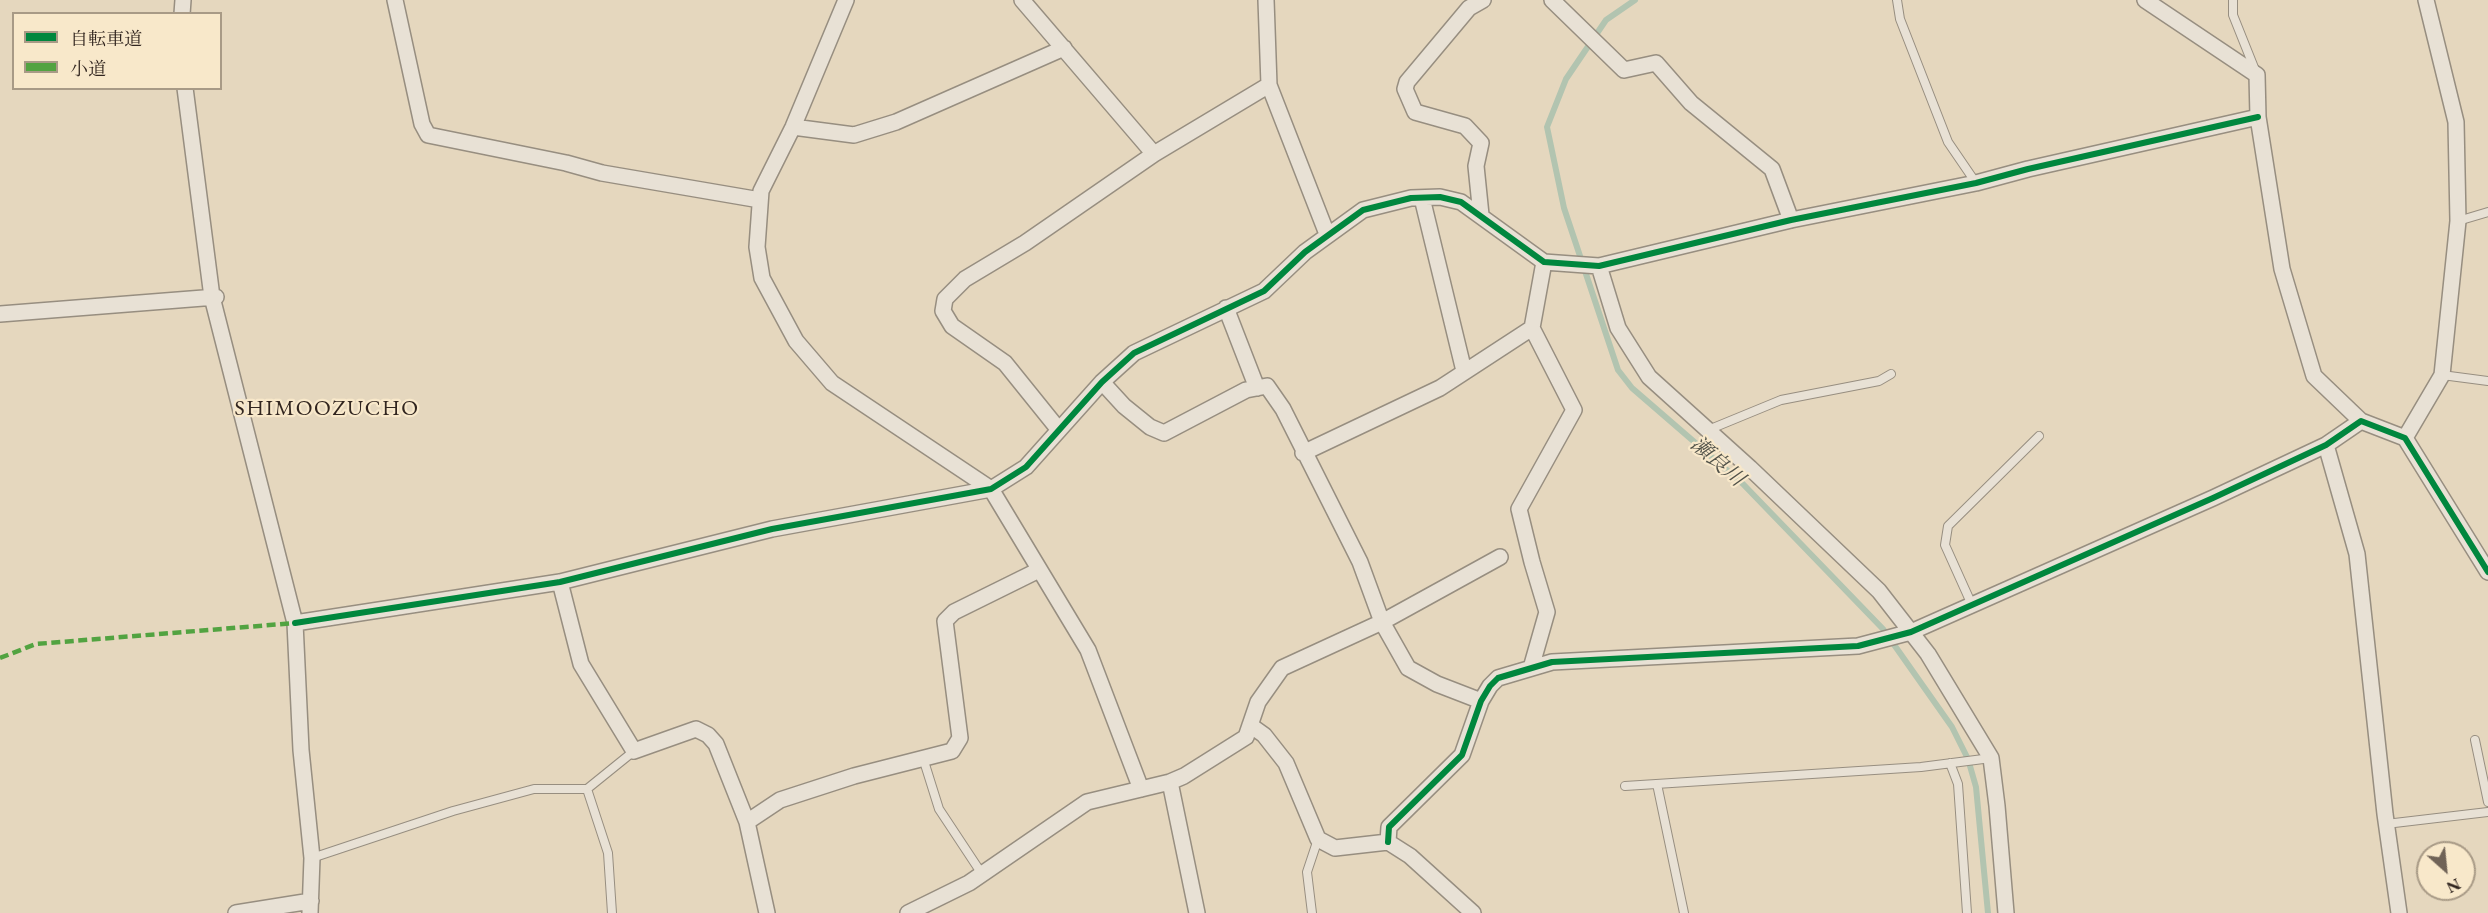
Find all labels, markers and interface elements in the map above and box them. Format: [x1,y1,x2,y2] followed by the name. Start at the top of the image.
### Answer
[12,12,222,90] legend
[70,27,142,50] text: 自転車道
[70,57,106,80] text: 小道
[234,396,420,422] district label: SHIMOOZUCHO
[1685,432,1749,492] water label: 瀬良川
[2416,841,2476,901] north arrow
[2443,873,2464,898] text: N

